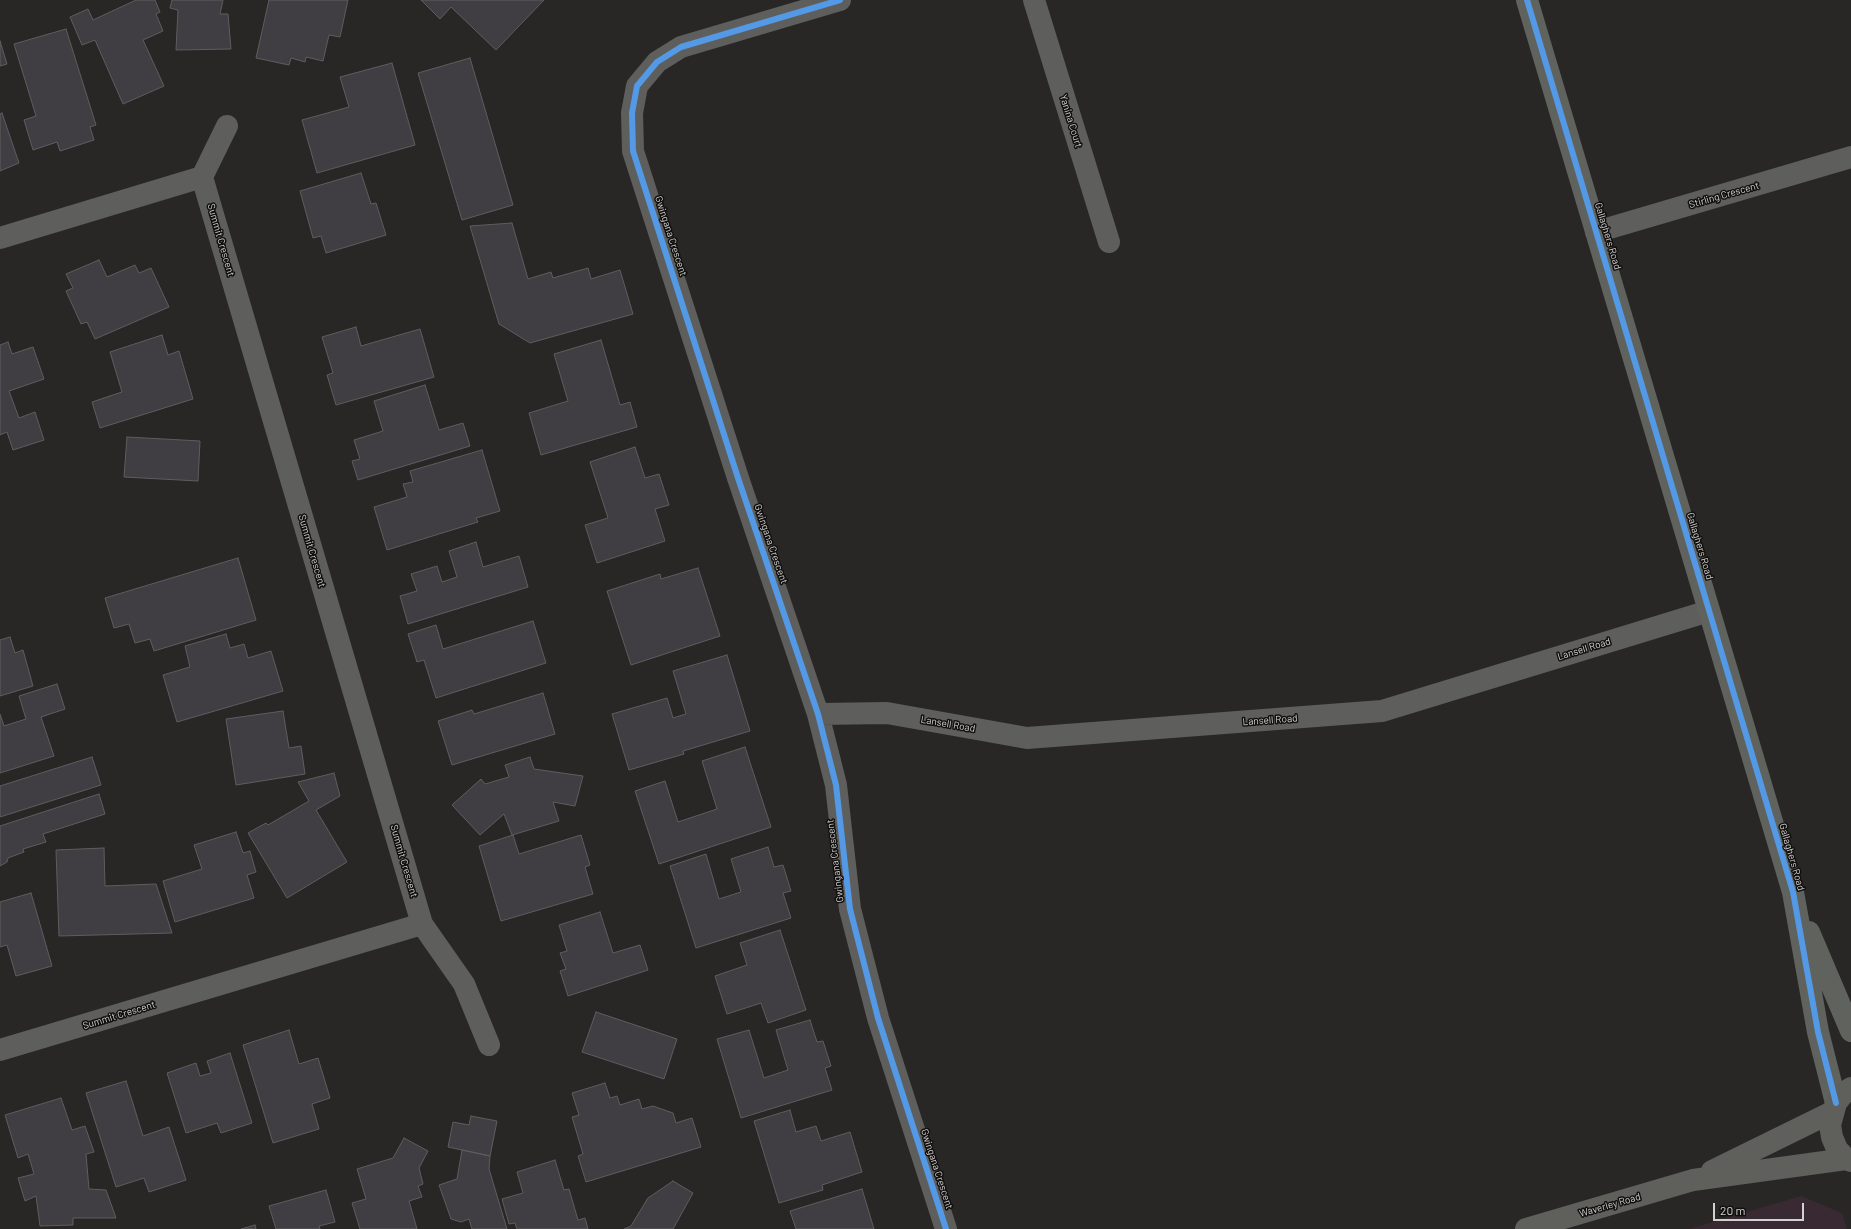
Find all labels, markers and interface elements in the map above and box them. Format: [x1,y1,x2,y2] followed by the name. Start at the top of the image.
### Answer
[1057,93,1085,149] street label: Yanina Court
[1688,179,1760,211] street label: Stirling Crescent
[652,194,690,278] street label: Gwingana Crescent
[1592,201,1624,271] street label: Gallaghers Road
[205,202,237,278] street label: Summit Crescent
[752,503,790,585] street label: Gwingana Crescent
[1684,511,1716,581] street label: Gallaghers Road
[296,513,328,589] street label: Summit Crescent
[1556,635,1612,663] street label: Lansell Road
[1242,712,1298,728] street label: Lansell Road
[920,713,976,735] street label: Lansell Road
[824,819,846,903] street label: Gwingana Crescent
[1777,822,1807,892] street label: Gallaghers Road
[388,823,420,899] street label: Summit Crescent
[81,998,157,1032] street label: Summit Crescent
[918,1127,956,1211] street label: Gwingana Crescent
[1578,1191,1642,1219] street label: Waverley Road
[1715,1195,1806,1221] scale bar
[1720,1203,1746,1217] text: 20 m

